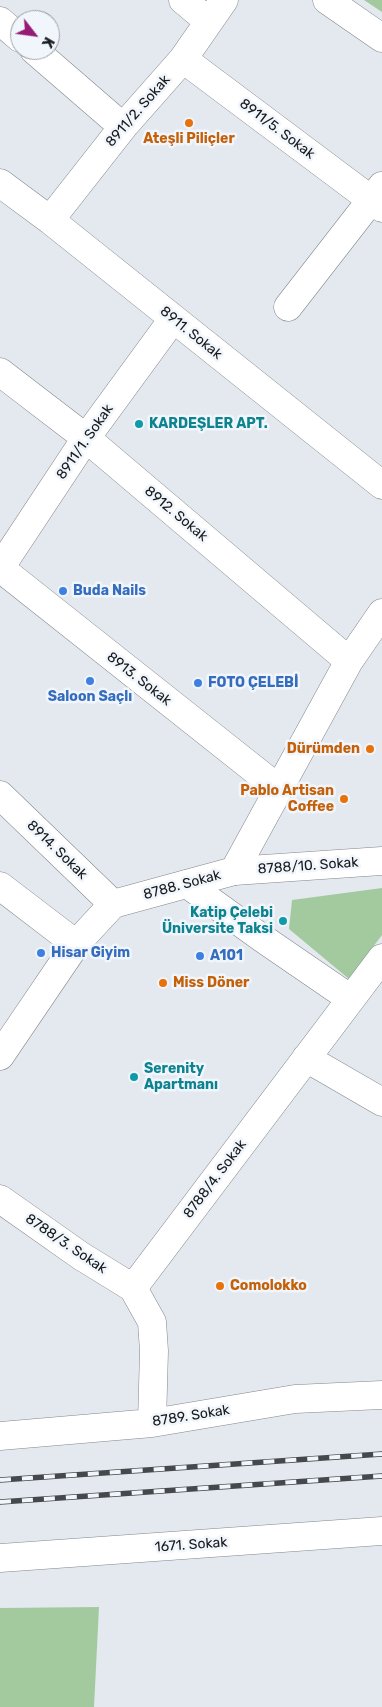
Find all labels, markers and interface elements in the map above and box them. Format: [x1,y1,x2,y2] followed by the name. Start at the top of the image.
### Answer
[10,10,60,60] north arrow
[38,34,57,51] text: K
[102,72,174,150] street label: 8911/2. Sokak
[236,95,318,163] street label: 8911/5. Sokak
[183,117,195,129] marker: Ateşli Piliçler
[143,131,235,147] place label: Ateşli Piliçler
[157,303,225,363] street label: 8911. Sokak
[53,401,117,483] street label: 8911/1. Sokak
[149,416,268,432] place label: KARDEŞLER APT.
[133,418,145,430] marker: KARDEŞLER APT.
[141,483,211,545] street label: 8912. Sokak
[73,583,146,599] place label: Buda Nails
[57,585,69,597] marker: Buda Nails
[103,649,175,709] street label: 8913. Sokak
[84,675,96,687] marker: Saloon Saçlı
[208,675,298,691] place label: FOTO ÇELEBİ
[192,677,204,689] marker: FOTO ÇELEBİ
[48,689,132,705] place label: Saloon Saçlı
[287,741,360,757] place label: Dürümden
[364,743,376,755] marker: Dürümden
[240,783,334,816] place label: Pablo Artisan Coffee
[338,793,350,805] marker: Pablo Artisan Coffee
[23,817,91,883] street label: 8914. Sokak
[257,854,359,878] street label: 8788/10. Sokak
[141,867,223,903] street label: 8788. Sokak
[162,905,273,938] place label: Katip Çelebi Üniversite Taksi
[277,915,289,927] marker: Katip Çelebi Üniversite Taksi
[51,945,130,961] place label: Hisar Giyim
[35,947,47,959] marker: Hisar Giyim
[210,948,243,964] place label: A101
[194,950,206,962] marker: A101
[173,975,249,991] place label: Miss Döner
[157,977,169,989] marker: Miss Döner
[144,1061,218,1094] place label: Serenity Apartmanı
[128,1071,140,1083] marker: Serenity Apartmanı
[180,1136,250,1222] street label: 8788/4. Sokak
[22,1211,110,1277] street label: 8788/3. Sokak
[230,1278,307,1294] place label: Comolokko
[214,1280,226,1292] marker: Comolokko
[151,1402,231,1430] street label: 8789. Sokak
[154,1534,228,1556] street label: 1671. Sokak

